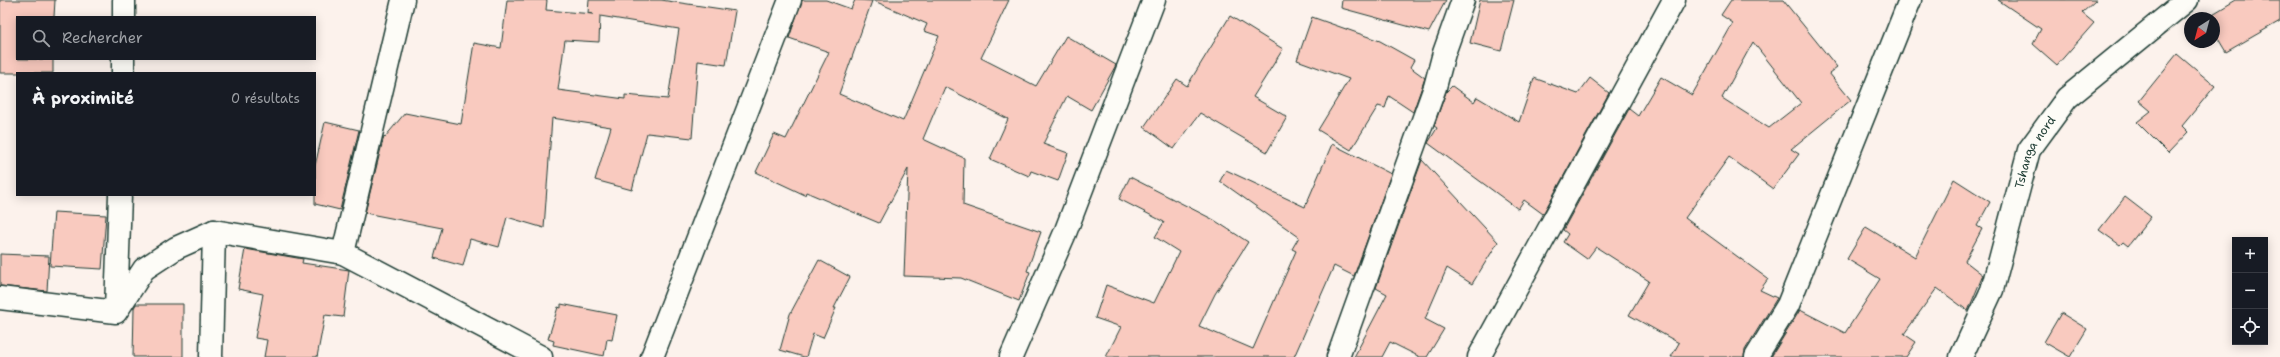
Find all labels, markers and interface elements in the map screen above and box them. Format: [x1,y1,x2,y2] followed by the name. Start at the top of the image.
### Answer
[2184,12,2220,48] north arrow
[16,16,316,60] search box
[30,27,52,49] icon: search
[62,28,143,48] text: Rechercher
[32,87,134,109] text: À proximité
[231,90,300,107] text: 0 résultats
[2011,112,2059,190] street label: Tshanga nord
[2232,237,2268,345] map controls
[2232,237,2268,273] button: +
[2232,273,2268,309] button: −
[2232,309,2268,345] button: locate

